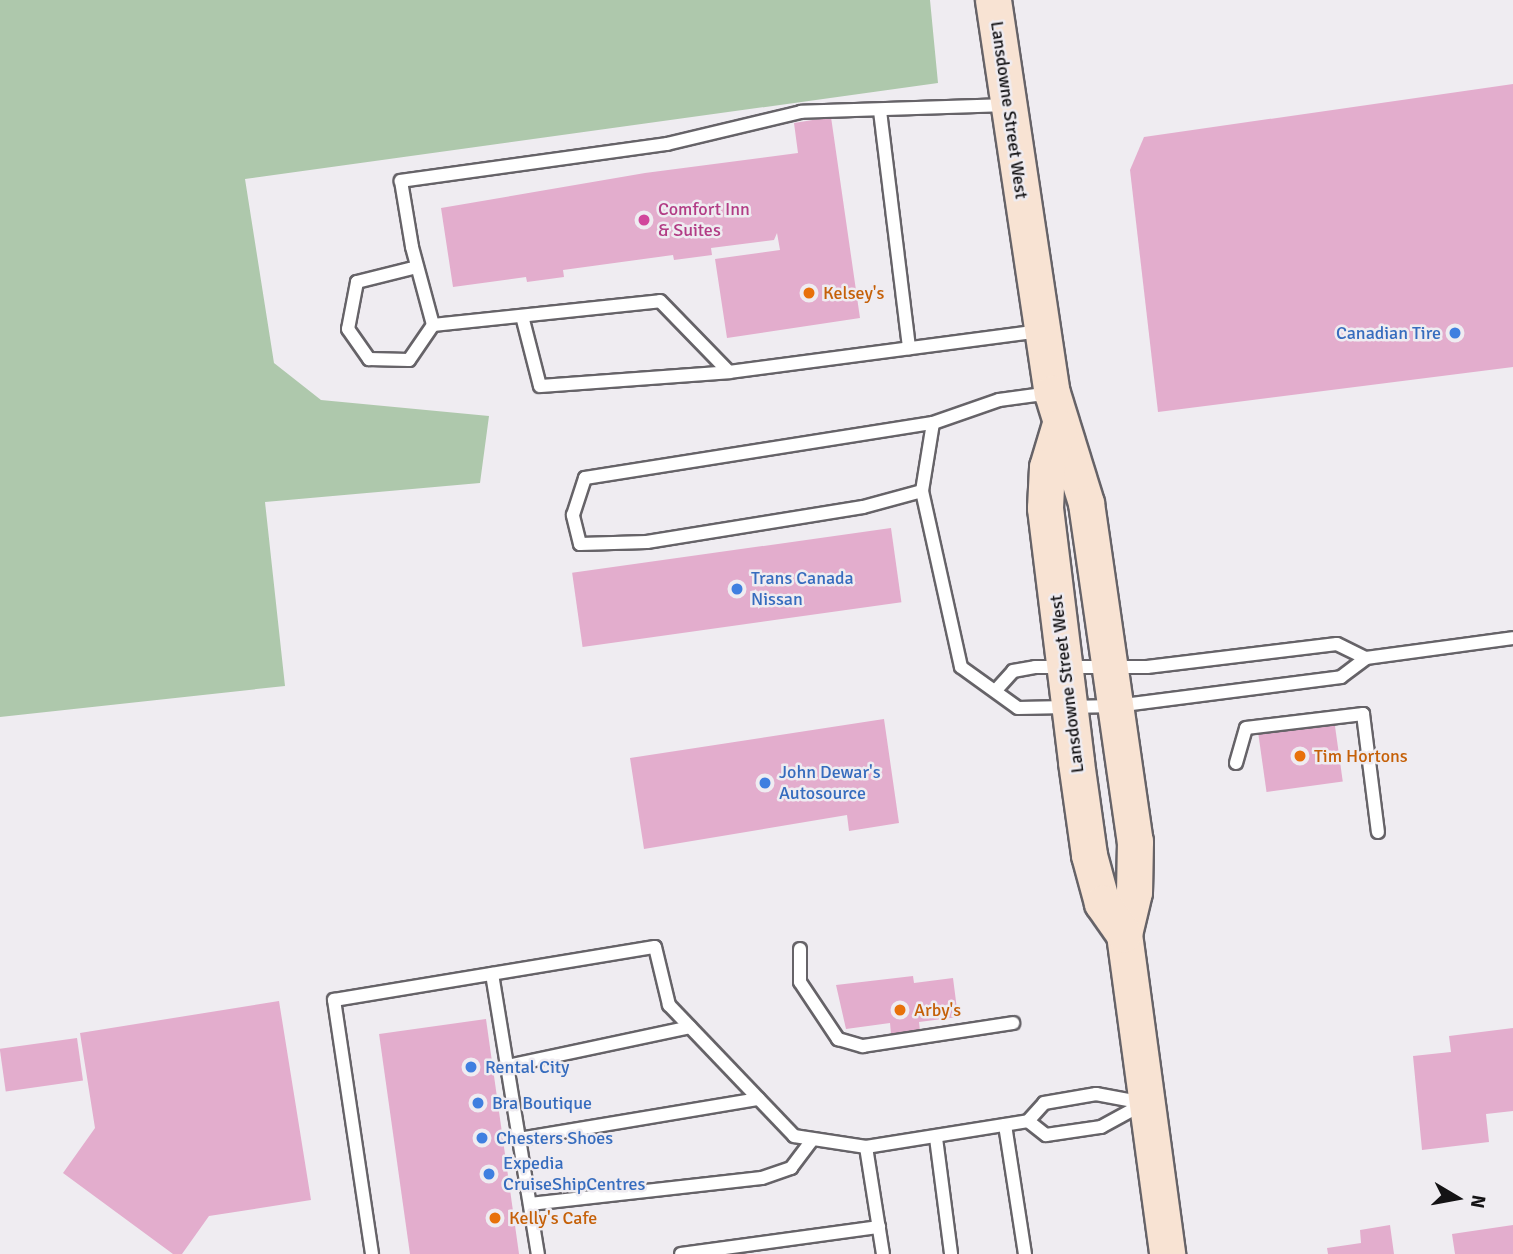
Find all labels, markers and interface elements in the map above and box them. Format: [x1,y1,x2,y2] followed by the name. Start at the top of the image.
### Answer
[986,20,1032,200] street label: Lansdowne Street West
[658,199,750,242] place label: Comfort Inn & Suites
[636,212,652,228] marker: Comfort Inn & Suites
[823,282,884,304] place label: Kelsey's
[801,285,817,301] marker: Kelsey's
[1336,322,1441,344] place label: Canadian Tire
[1447,325,1463,341] marker: Canadian Tire
[751,568,854,610] place label: Trans Canada Nissan
[729,581,745,597] marker: Trans Canada Nissan
[1045,594,1089,774] street label: Lansdowne Street West
[1314,745,1408,767] place label: Tim Hortons
[1292,748,1308,764] marker: Tim Hortons
[779,762,881,804] place label: John Dewar's Autosource
[757,775,773,791] marker: John Dewar's Autosource
[914,999,961,1021] place label: Arby's
[892,1002,908,1018] marker: Arby's
[485,1056,570,1078] place label: Rental City
[463,1059,479,1075] marker: Rental City
[492,1092,592,1114] place label: Bra Boutique
[470,1095,486,1111] marker: Bra Boutique
[496,1127,613,1149] place label: Chesters Shoes
[474,1130,490,1146] marker: Chesters Shoes
[503,1153,645,1196] place label: Expedia CruiseShipCentres
[1422,1163,1492,1233] north arrow
[481,1166,497,1182] marker: Expedia CruiseShipCentres
[1465,1193,1491,1210] text: N
[509,1207,597,1229] place label: Kelly's Cafe
[487,1210,503,1226] marker: Kelly's Cafe

